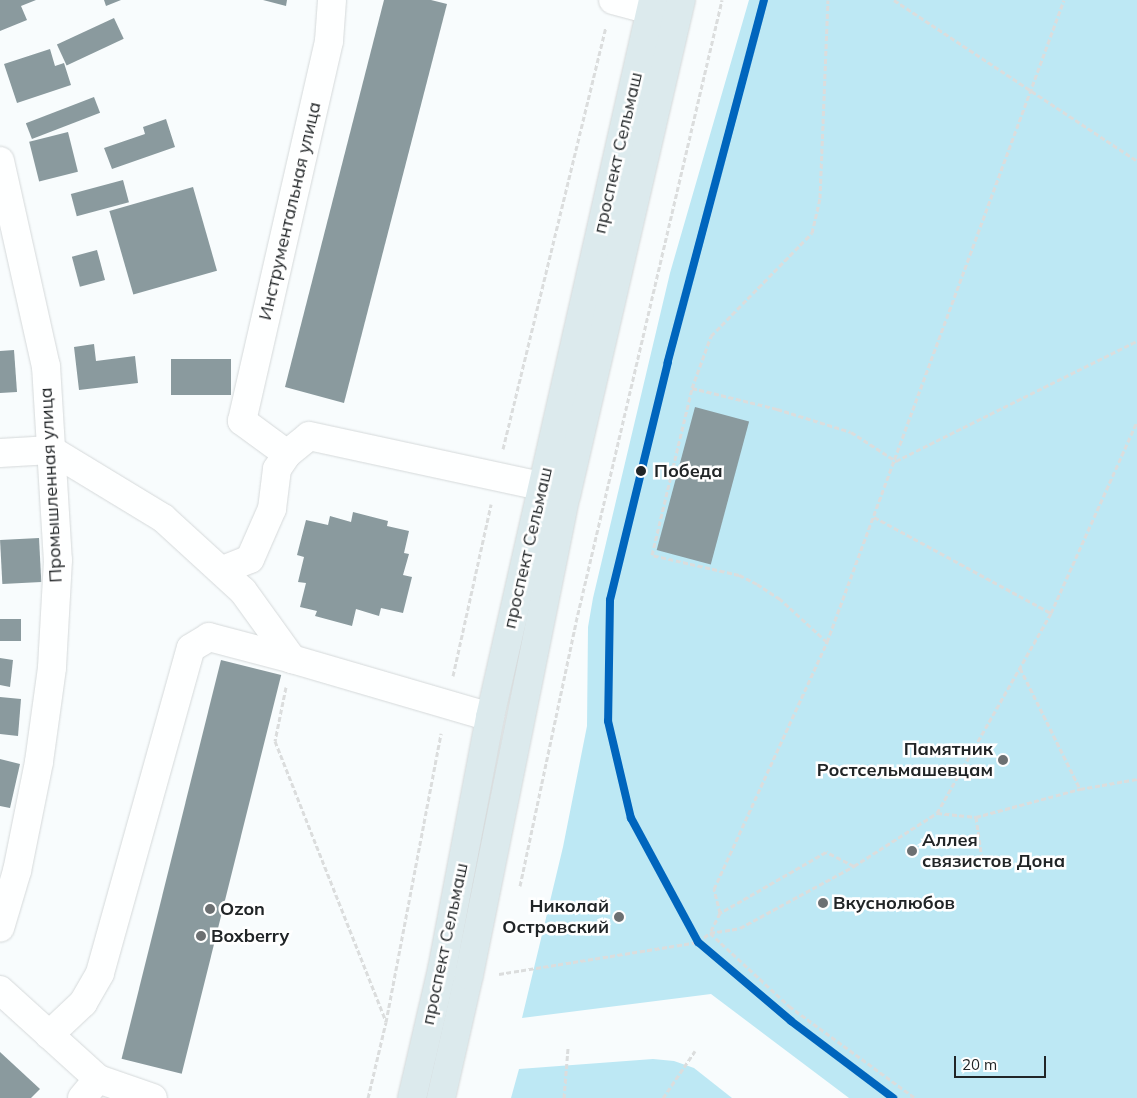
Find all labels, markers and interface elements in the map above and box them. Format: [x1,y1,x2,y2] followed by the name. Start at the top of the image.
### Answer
[589,70,647,236] street label: проспект Сельмаш
[254,100,326,322] street label: Инструментальная улица
[35,387,67,583] street label: Промышленная улица
[654,460,723,482] place label: Победа
[632,462,650,480] marker: Победа
[499,465,557,631] street label: проспект Сельмаш
[817,739,993,782] place label: Памятник Ростсельмашевцам
[997,754,1009,766] marker: Памятник Ростсельмашевцам
[922,830,1065,872] place label: Аллея связистов Дона
[906,845,918,857] marker: Аллея связистов Дона
[417,861,473,1027] street label: проспект Сельмаш
[833,892,955,914] place label: Вкуснолюбов
[502,896,609,939] place label: Николай Островский
[817,897,829,909] marker: Вкуснолюбов
[220,898,265,920] place label: Ozon
[204,903,216,915] marker: Ozon
[613,911,625,923] marker: Николай Островский
[211,925,289,947] place label: Boxberry
[195,930,207,942] marker: Boxberry
[957,1046,1050,1078] scale bar
[962,1055,997,1074] text: 20 m

